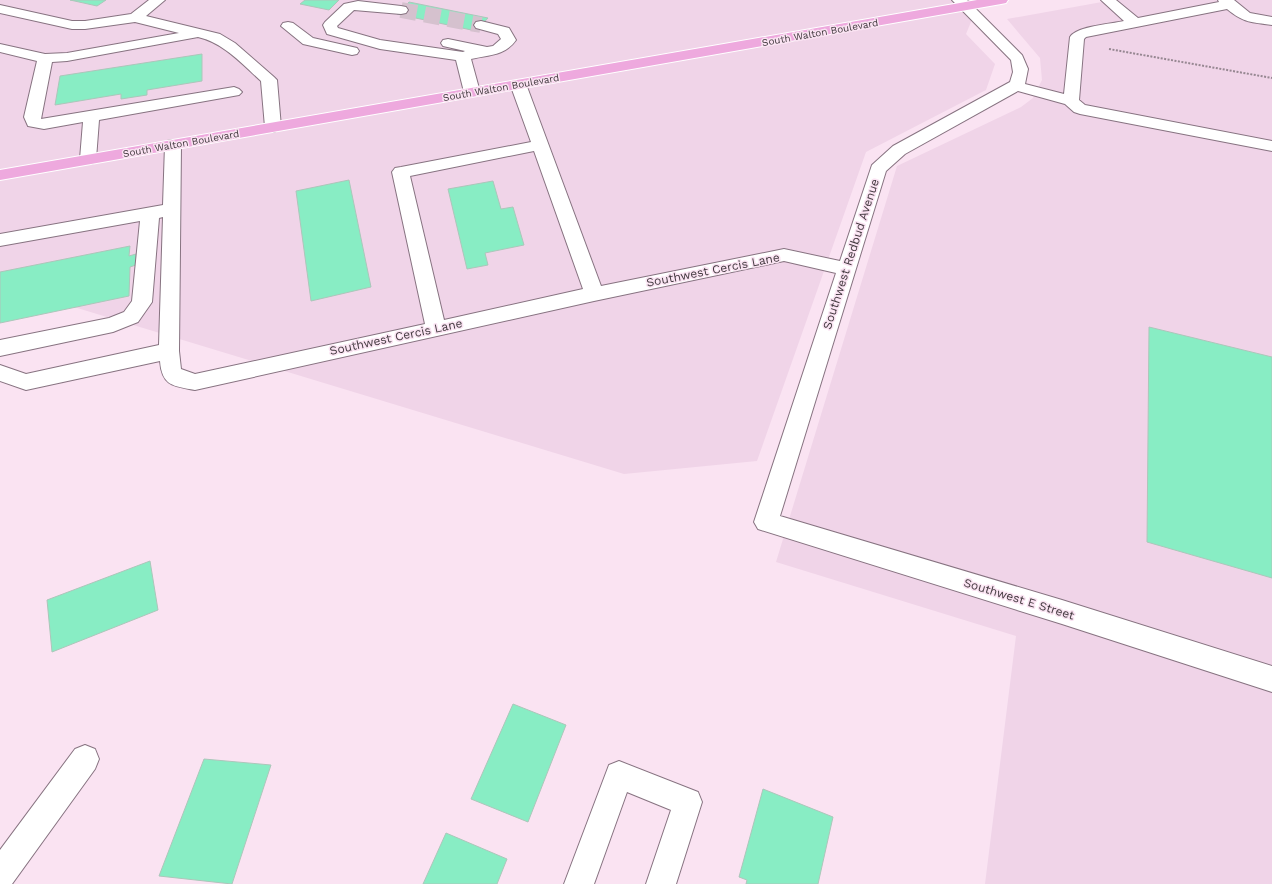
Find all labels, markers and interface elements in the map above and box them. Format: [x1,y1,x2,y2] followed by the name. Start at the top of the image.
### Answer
[761,17,879,48] street label: South Walton Boulevard
[442,72,560,103] street label: South Walton Boulevard
[122,128,240,159] street label: South Walton Boulevard
[820,177,882,331] street label: Southwest Redbud Avenue
[645,250,781,290] street label: Southwest Cercis Lane
[328,316,464,358] street label: Southwest Cercis Lane
[962,576,1076,622] street label: Southwest E Street

